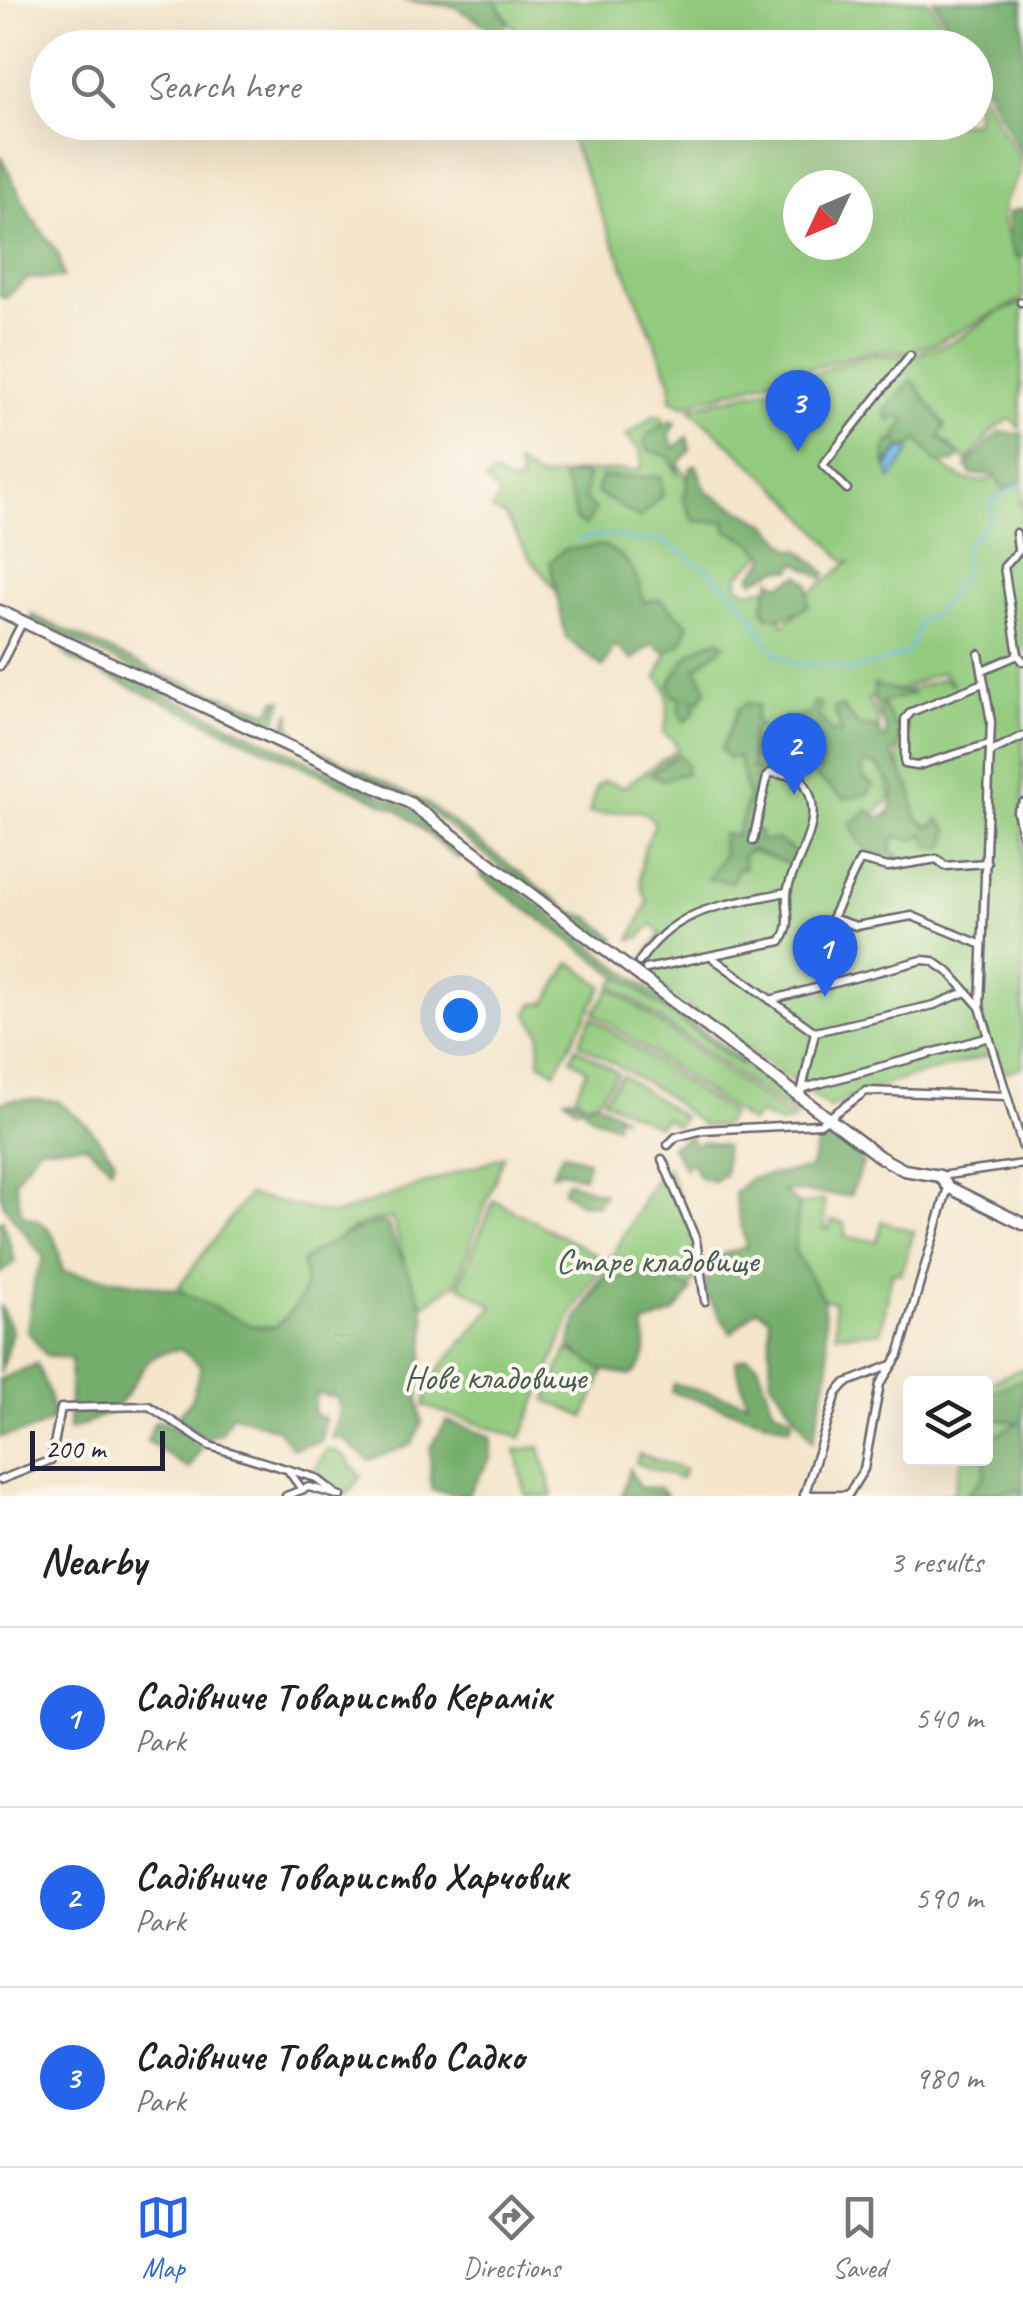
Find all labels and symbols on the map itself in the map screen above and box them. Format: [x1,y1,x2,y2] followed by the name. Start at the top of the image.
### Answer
[783,170,873,260] north arrow
[766,370,830,452] pin: 3
[762,712,826,795] pin: 2
[792,914,858,997] pin: 1
[435,990,486,1041] your location
[556,1238,761,1283] park label: Старе кладовище
[404,1355,589,1400] park label: Нове кладовище
[30,1426,165,1470] scale bar

